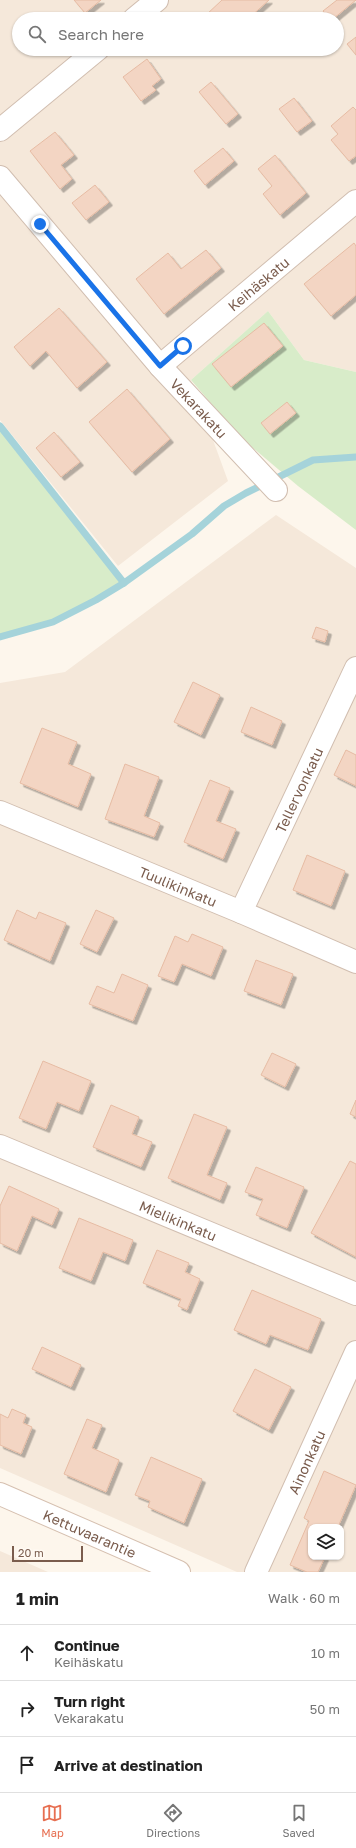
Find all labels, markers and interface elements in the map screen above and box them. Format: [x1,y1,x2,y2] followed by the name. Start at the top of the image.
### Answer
[12,12,344,56] search box
[26,23,48,45] icon: search
[58,25,144,43] text: Search here
[31,215,49,233] route end
[224,253,292,314] street label: Keihäskatu
[174,337,192,355] route start
[167,375,231,441] street label: Vekarakatu
[271,744,326,835] street label: Tellervonkatu
[137,862,220,910] street label: Tuulikinkatu
[137,1196,219,1244] street label: Mielikinkatu
[284,1427,328,1497] street label: Ainonkatu
[41,1505,139,1561] street label: Kettuvaarantie
[308,1524,344,1560] map controls
[308,1524,344,1560] button: layers
[12,1544,83,1563] scale bar
[18,1546,44,1559] text: 20 m
[16,1588,59,1609] text: 1 min
[268,1590,340,1606] text: Walk · 60 m
[54,1636,120,1654] text: Continue
[16,1642,38,1664] icon: ahead
[311,1645,340,1661] text: 10 m
[54,1654,123,1670] text: Keihäskatu
[54,1692,125,1710] text: Turn right
[16,1698,38,1720] icon: right
[310,1701,340,1717] text: 50 m
[54,1710,124,1726] text: Vekarakatu
[16,1754,38,1776] icon: arrive
[54,1756,203,1774] text: Arrive at destination
[41,1802,64,1839] tab: Map
[146,1802,200,1839] tab: Directions
[283,1802,315,1839] tab: Saved

